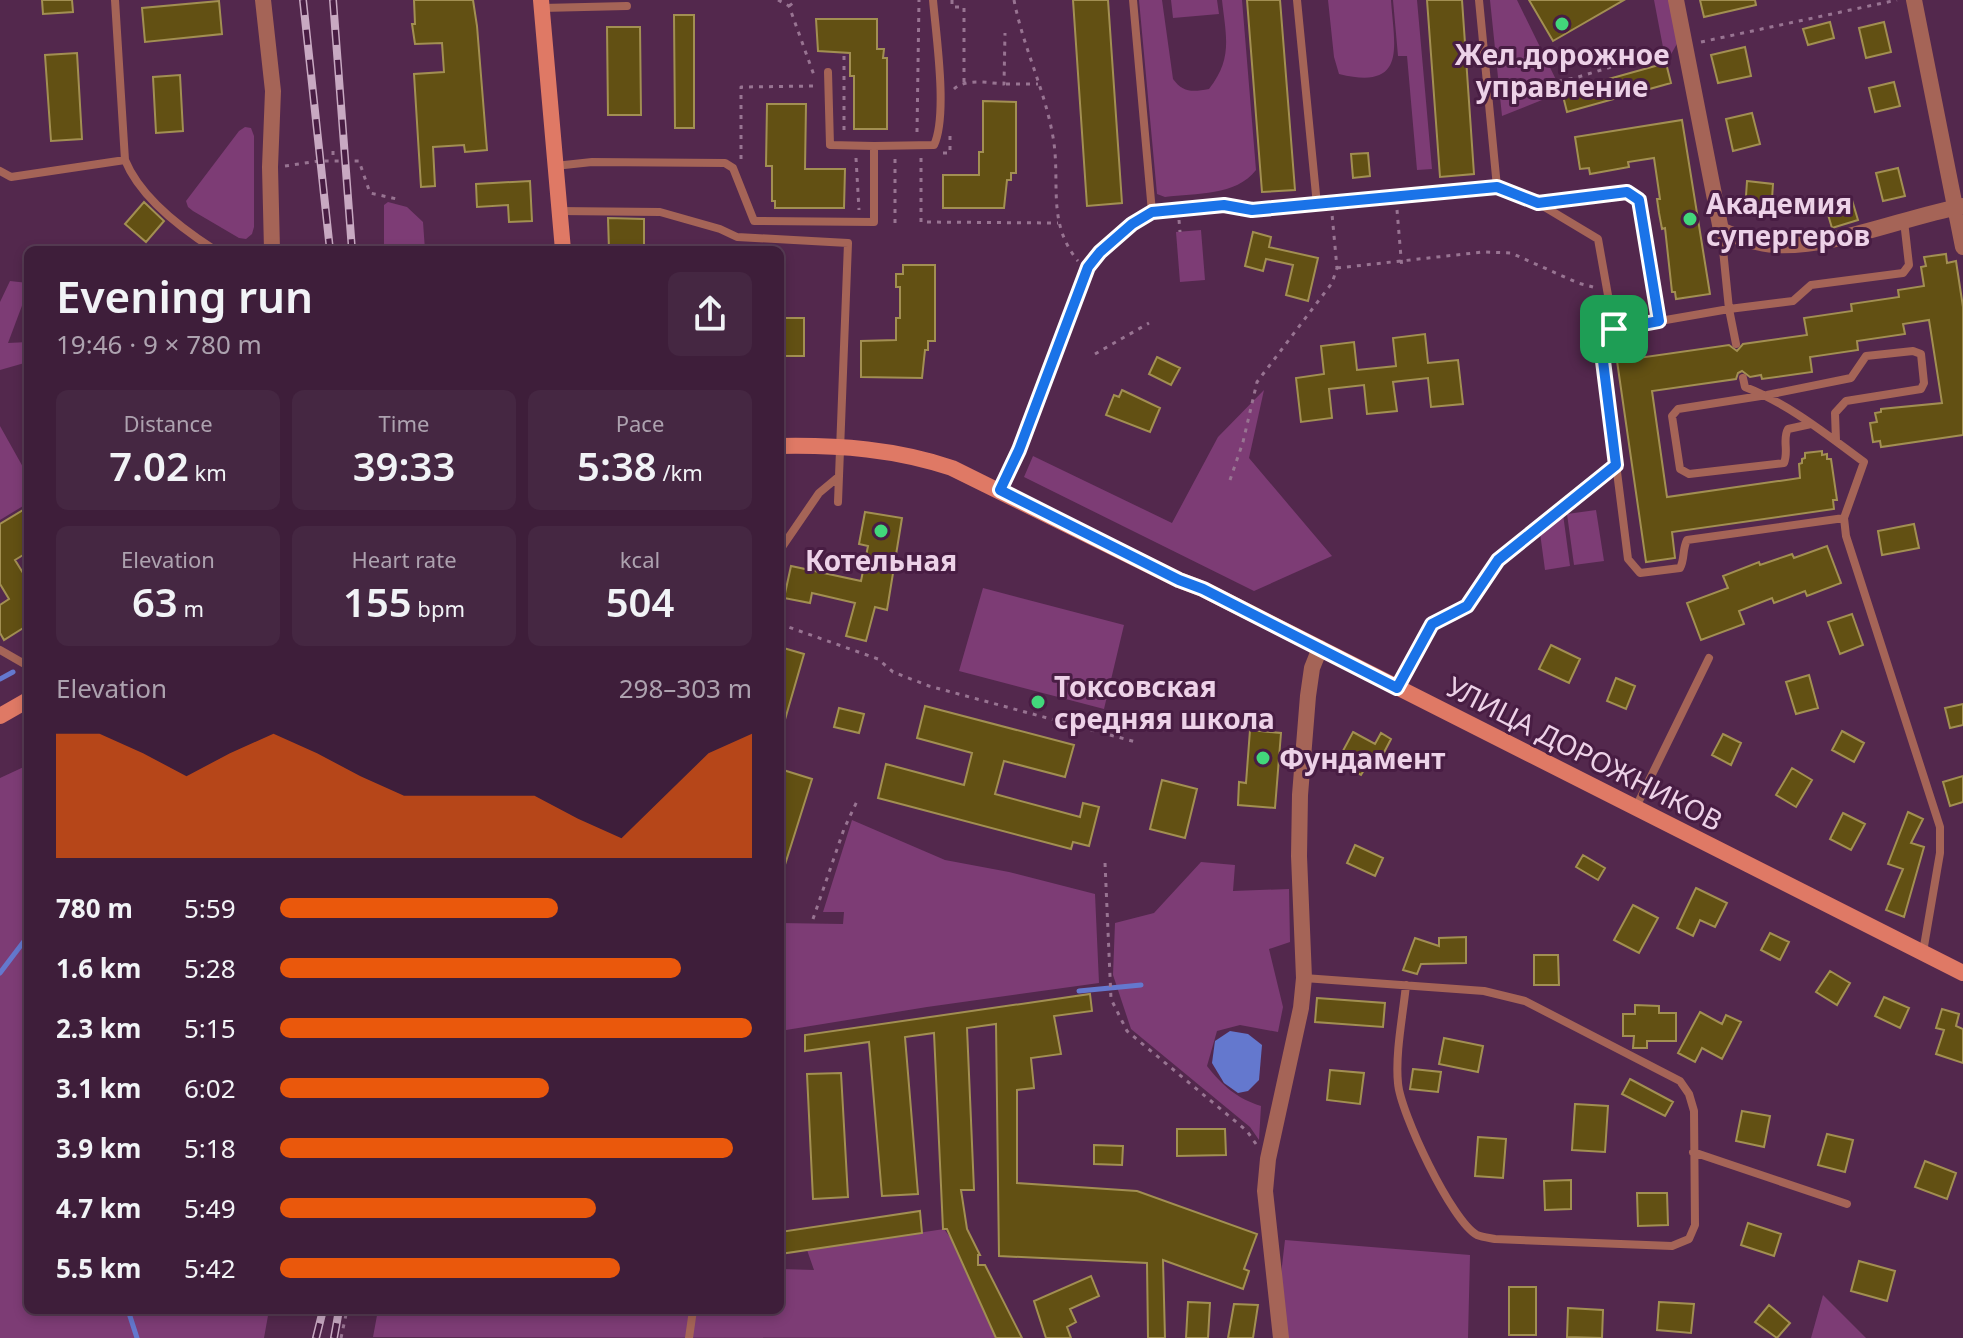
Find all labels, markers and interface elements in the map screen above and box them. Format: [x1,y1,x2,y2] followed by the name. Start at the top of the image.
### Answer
[1553,15,1571,33] marker: Жел.дорожное управление
[1454,35,1670,105] place label: Жел.дорожное управление
[1706,184,1870,254] place label: Академия супергеров
[1681,210,1699,228] marker: Академия супергеров
[56,266,313,326] text: Evening run
[668,272,752,356] button: share
[1580,295,1648,363] pin
[1592,307,1636,351] icon: arrive
[56,326,262,362] text: 19:46 · 9 × 780 m
[123,408,213,438] text: Distance
[379,408,429,438] text: Time
[616,408,664,438] text: Pace
[109,438,189,493] text: 7.02
[353,438,455,493] text: 39:33
[577,438,657,493] text: 5:38
[189,457,227,487] text: km
[657,457,703,487] text: /km
[872,522,890,540] marker: Котельная
[805,541,957,579] place label: Котельная
[121,544,215,574] text: Elevation
[351,544,457,574] text: Heart rate
[620,544,660,574] text: kcal
[132,574,178,629] text: 63
[343,574,412,629] text: 155
[606,574,674,629] text: 504
[178,593,204,623] text: m
[412,593,465,623] text: bpm
[1054,667,1275,737] place label: Токсовская средняя школа
[1441,667,1729,839] street label: УЛИЦА ДОРОЖНИКОВ
[56,670,167,706] text: Elevation
[619,670,752,706] text: 298–303 m
[1029,693,1047,711] marker: Токсовская средняя школа
[1279,739,1445,777] place label: Фундамент
[1254,749,1272,767] marker: Фундамент
[56,890,133,926] text: 780 m
[184,890,236,926] text: 5:59
[56,950,141,986] text: 1.6 km
[184,950,236,986] text: 5:28
[56,1010,141,1046] text: 2.3 km
[184,1010,236,1046] text: 5:15
[56,1070,141,1106] text: 3.1 km
[184,1070,236,1106] text: 6:02
[56,1130,141,1166] text: 3.9 km
[184,1130,236,1166] text: 5:18
[56,1190,141,1226] text: 4.7 km
[184,1190,236,1226] text: 5:49
[56,1250,141,1286] text: 5.5 km
[184,1250,236,1286] text: 5:42

